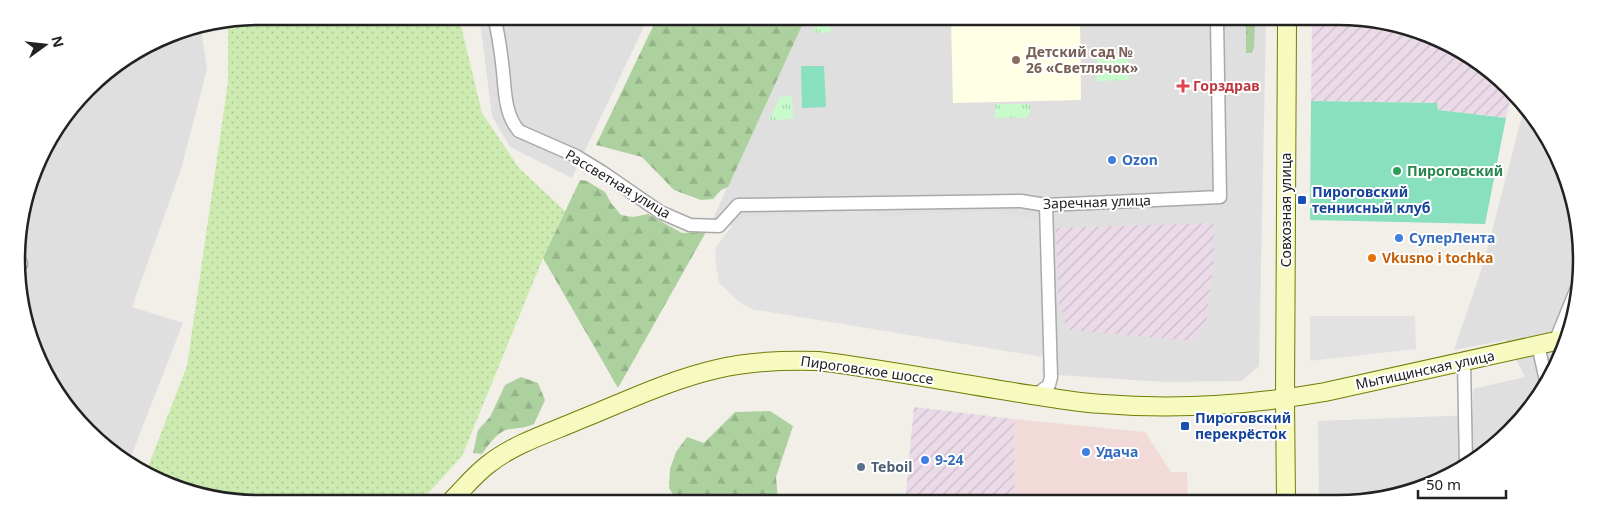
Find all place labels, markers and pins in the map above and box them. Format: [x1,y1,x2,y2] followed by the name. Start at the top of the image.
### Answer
[1026,42,1139,77] place label: Детский сад № 26 «Светлячок»
[1010,54,1022,66] marker: Детский сад № 26 «Светлячок»
[1193,76,1260,95] place label: Горздрав
[1177,80,1189,92] marker: Горздрав
[1122,150,1158,169] place label: Ozon
[1106,154,1118,166] marker: Ozon
[1407,161,1503,180] place label: Пироговский
[1391,165,1403,177] marker: Пироговский
[1312,182,1431,217] place label: Пироговский теннисный клуб
[1296,194,1308,206] marker: Пироговский теннисный клуб
[1409,228,1495,247] place label: СуперЛента
[1393,232,1405,244] marker: СуперЛента
[1382,248,1493,267] place label: Vkusno i tochka
[1366,252,1378,264] marker: Vkusno i tochka
[1195,408,1291,443] place label: Пироговский перекрёсток
[1179,420,1191,432] marker: Пироговский перекрёсток
[1096,442,1138,461] place label: Удача
[1080,446,1092,458] marker: Удача
[935,450,964,469] place label: 9-24
[919,454,931,466] marker: 9-24
[871,457,912,476] place label: Teboil
[855,461,867,473] marker: Teboil

